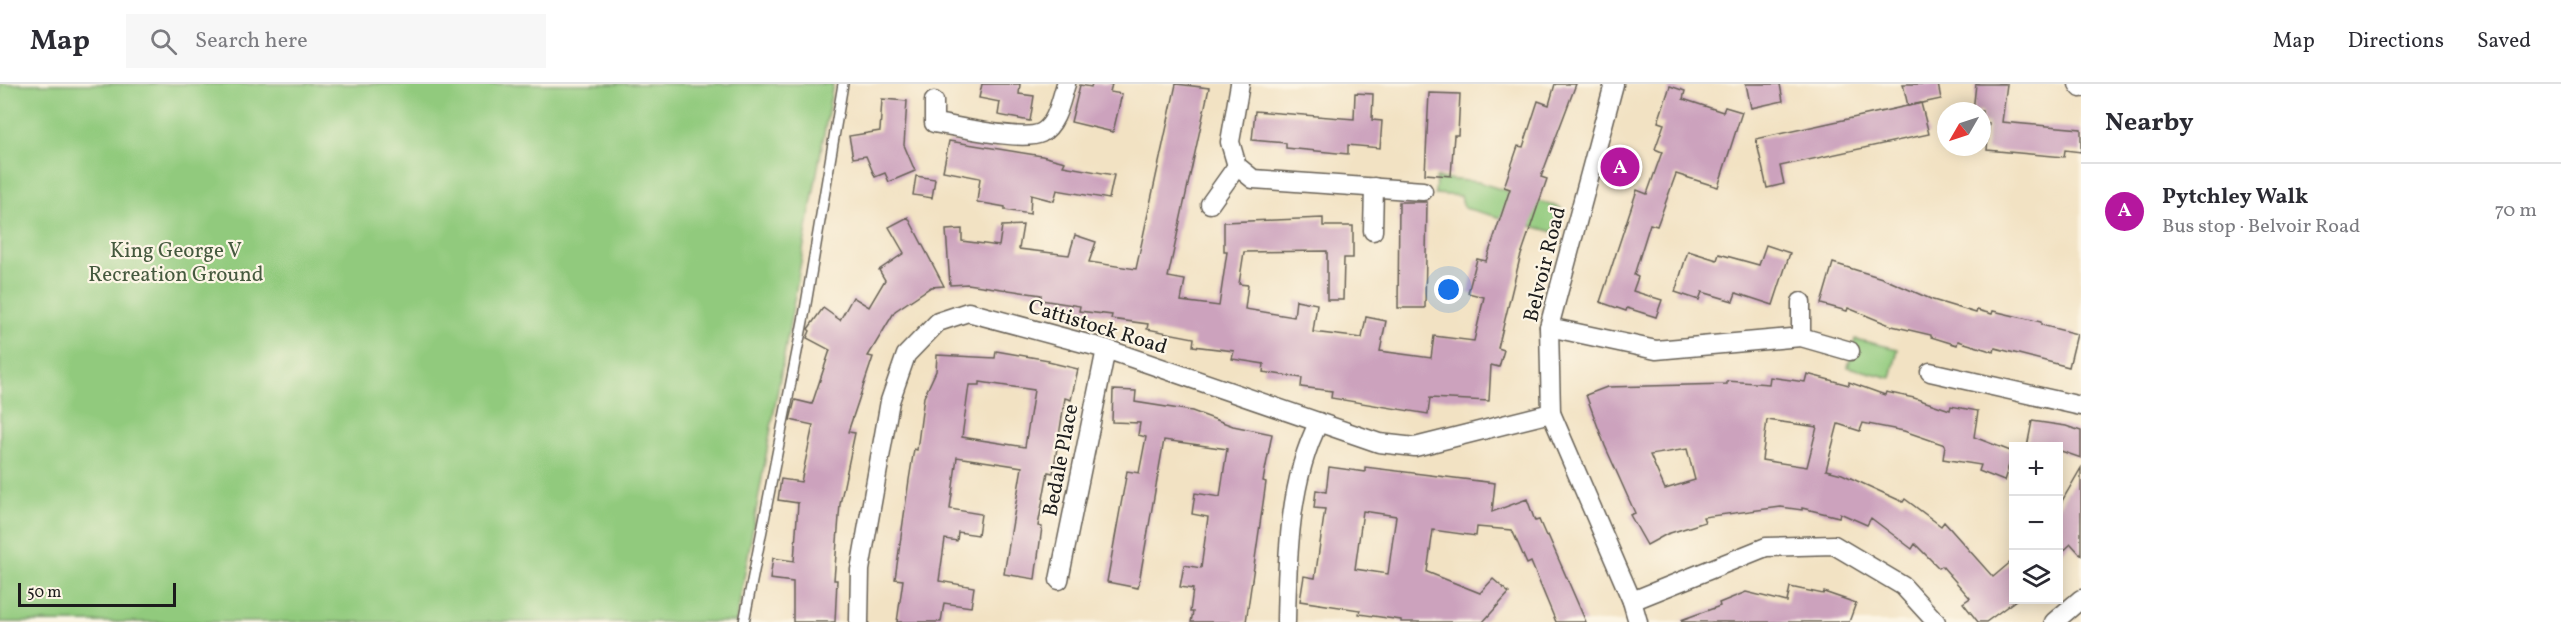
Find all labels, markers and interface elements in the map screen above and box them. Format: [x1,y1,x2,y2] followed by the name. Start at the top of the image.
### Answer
[126,14,546,68] search box
[30,22,90,61] text: Map
[147,25,180,58] icon: search
[195,26,308,57] text: Search here
[2273,27,2315,56] text: Map
[2348,27,2444,56] text: Directions
[2477,27,2531,56] text: Saved
[1937,102,1991,156] north arrow
[2105,105,2194,141] text: Nearby
[1600,144,1640,190] pin: A
[2162,182,2308,213] text: Pytchley Walk
[2117,197,2132,225] text: A
[2494,197,2537,225] text: 70 m
[1517,204,1574,325] street label: Belvoir Road
[2162,213,2360,241] text: Bus stop · Belvoir Road
[88,237,264,290] park label: King George V Recreation Ground
[1434,275,1463,304] your location
[1024,293,1171,362] street label: Cattistock Road
[1036,402,1087,519] street label: Bedale Place
[2009,442,2063,604] map controls
[2009,442,2063,496] button: +
[2009,496,2063,550] button: −
[2009,550,2063,604] button: layers
[18,580,176,608] scale bar
[27,582,61,604] text: 50 m

